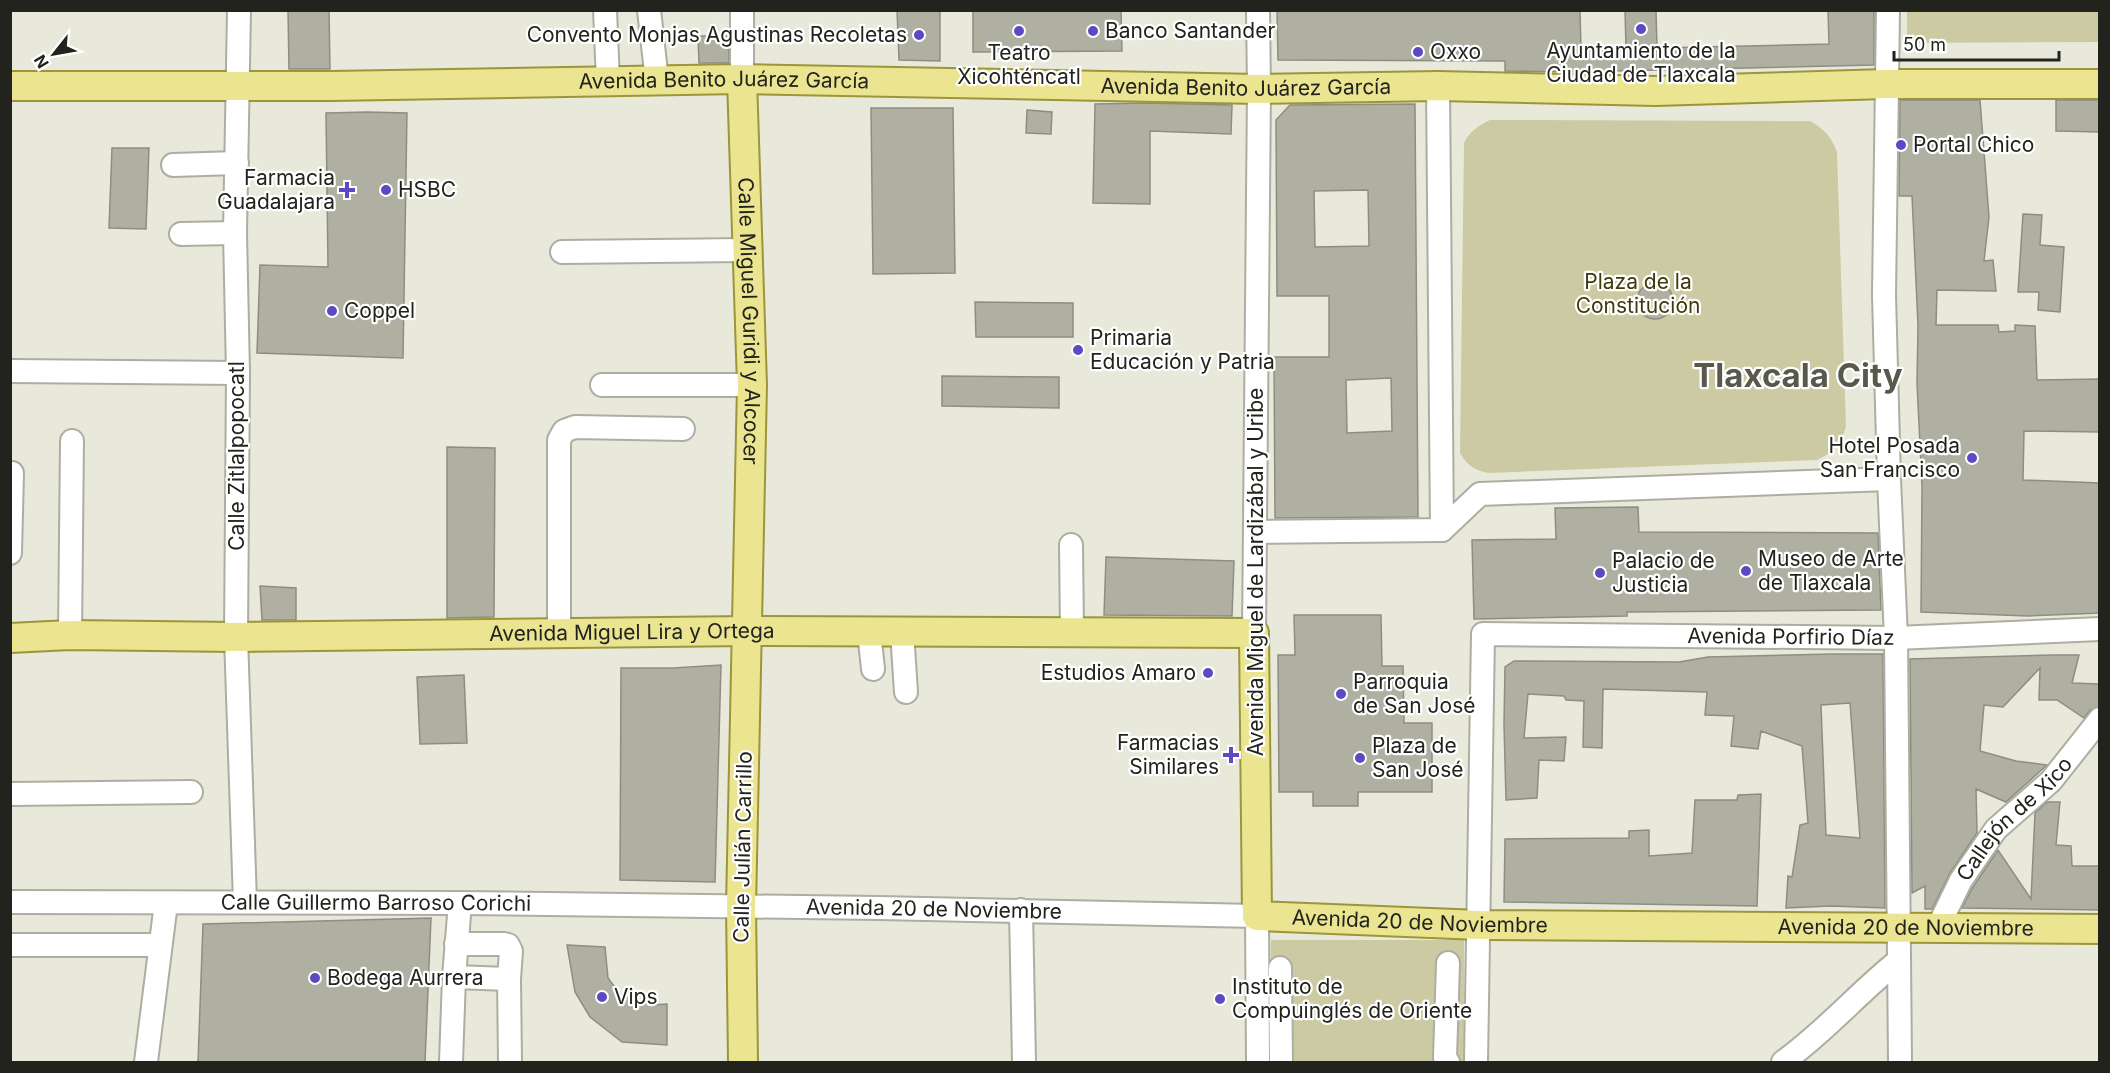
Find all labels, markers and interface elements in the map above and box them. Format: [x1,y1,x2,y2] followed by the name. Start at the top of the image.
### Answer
[1105,18,1275,43] place label: Banco Santander
[527,22,907,47] place label: Convento Monjas Agustinas Recoletas
[1634,22,1648,36] marker: Ayuntamiento de la Ciudad de Tlaxcala
[24,24,84,84] north arrow
[1012,24,1026,38] marker: Teatro Xicohténcatl
[1086,24,1100,38] marker: Banco Santander
[1894,24,2059,62] scale bar
[912,28,926,42] marker: Convento Monjas Agustinas Recoletas
[1903,34,1946,55] text: 50 m
[1546,38,1736,87] place label: Ayuntamiento de la Ciudad de Tlaxcala
[1430,39,1481,64] place label: Oxxo
[957,40,1081,89] place label: Teatro Xicohténcatl
[1411,45,1425,59] marker: Oxxo
[29,51,53,72] text: N
[578,66,869,94] street label: Avenida Benito Juárez García
[1100,73,1391,101] street label: Avenida Benito Juárez García
[1913,132,2034,157] place label: Portal Chico
[1894,138,1908,152] marker: Portal Chico
[217,165,335,214] place label: Farmacia Guadalajara
[398,177,456,202] place label: HSBC
[733,177,765,465] street label: Calle Miguel Guridi y Alcocer
[340,183,354,197] marker: Farmacia Guadalajara
[379,183,393,197] marker: HSBC
[1576,269,1700,318] park label: Plaza de la Constitución
[344,298,415,323] place label: Coppel
[325,304,339,318] marker: Coppel
[1090,325,1275,374] place label: Primaria Educación y Patria
[1071,343,1085,357] marker: Primaria Educación y Patria
[1693,355,1903,395] district label: Tlaxcala City
[224,361,249,551] street label: Calle Zitlalpopocatl
[1243,388,1268,756] street label: Avenida Miguel de Lardizábal y Uribe
[1820,433,1960,482] place label: Hotel Posada San Francisco
[1965,451,1979,465] marker: Hotel Posada San Francisco
[1758,546,1904,595] place label: Museo de Arte de Tlaxcala
[1612,548,1715,597] place label: Palacio de Justicia
[1739,564,1753,578] marker: Museo de Arte de Tlaxcala
[1593,566,1607,580] marker: Palacio de Justicia
[489,618,775,646] street label: Avenida Miguel Lira y Ortega
[1687,623,1895,650] street label: Avenida Porfirio Díaz
[1041,660,1196,685] place label: Estudios Amaro
[1201,666,1215,680] marker: Estudios Amaro
[1353,669,1476,718] place label: Parroquia de San José
[1334,687,1348,701] marker: Parroquia de San José
[1117,730,1219,779] place label: Farmacias Similares
[1372,733,1464,782] place label: Plaza de San José
[1224,748,1238,762] marker: Farmacias Similares
[728,751,757,943] street label: Calle Julián Carrillo
[1353,751,1367,765] marker: Plaza de San José
[1951,752,2077,886] street label: Callejón de Xico
[221,889,531,916] street label: Calle Guillermo Barroso Corichi
[806,894,1062,924] street label: Avenida 20 de Noviembre
[1291,904,1548,937] street label: Avenida 20 de Noviembre
[1778,914,2034,941] street label: Avenida 20 de Noviembre
[327,965,484,990] place label: Bodega Aurrera
[308,971,322,985] marker: Bodega Aurrera
[1232,974,1472,1023] place label: Instituto de Compuinglés de Oriente
[614,984,658,1009] place label: Vips
[595,990,609,1004] marker: Vips
[1213,992,1227,1006] marker: Instituto de Compuinglés de Oriente

